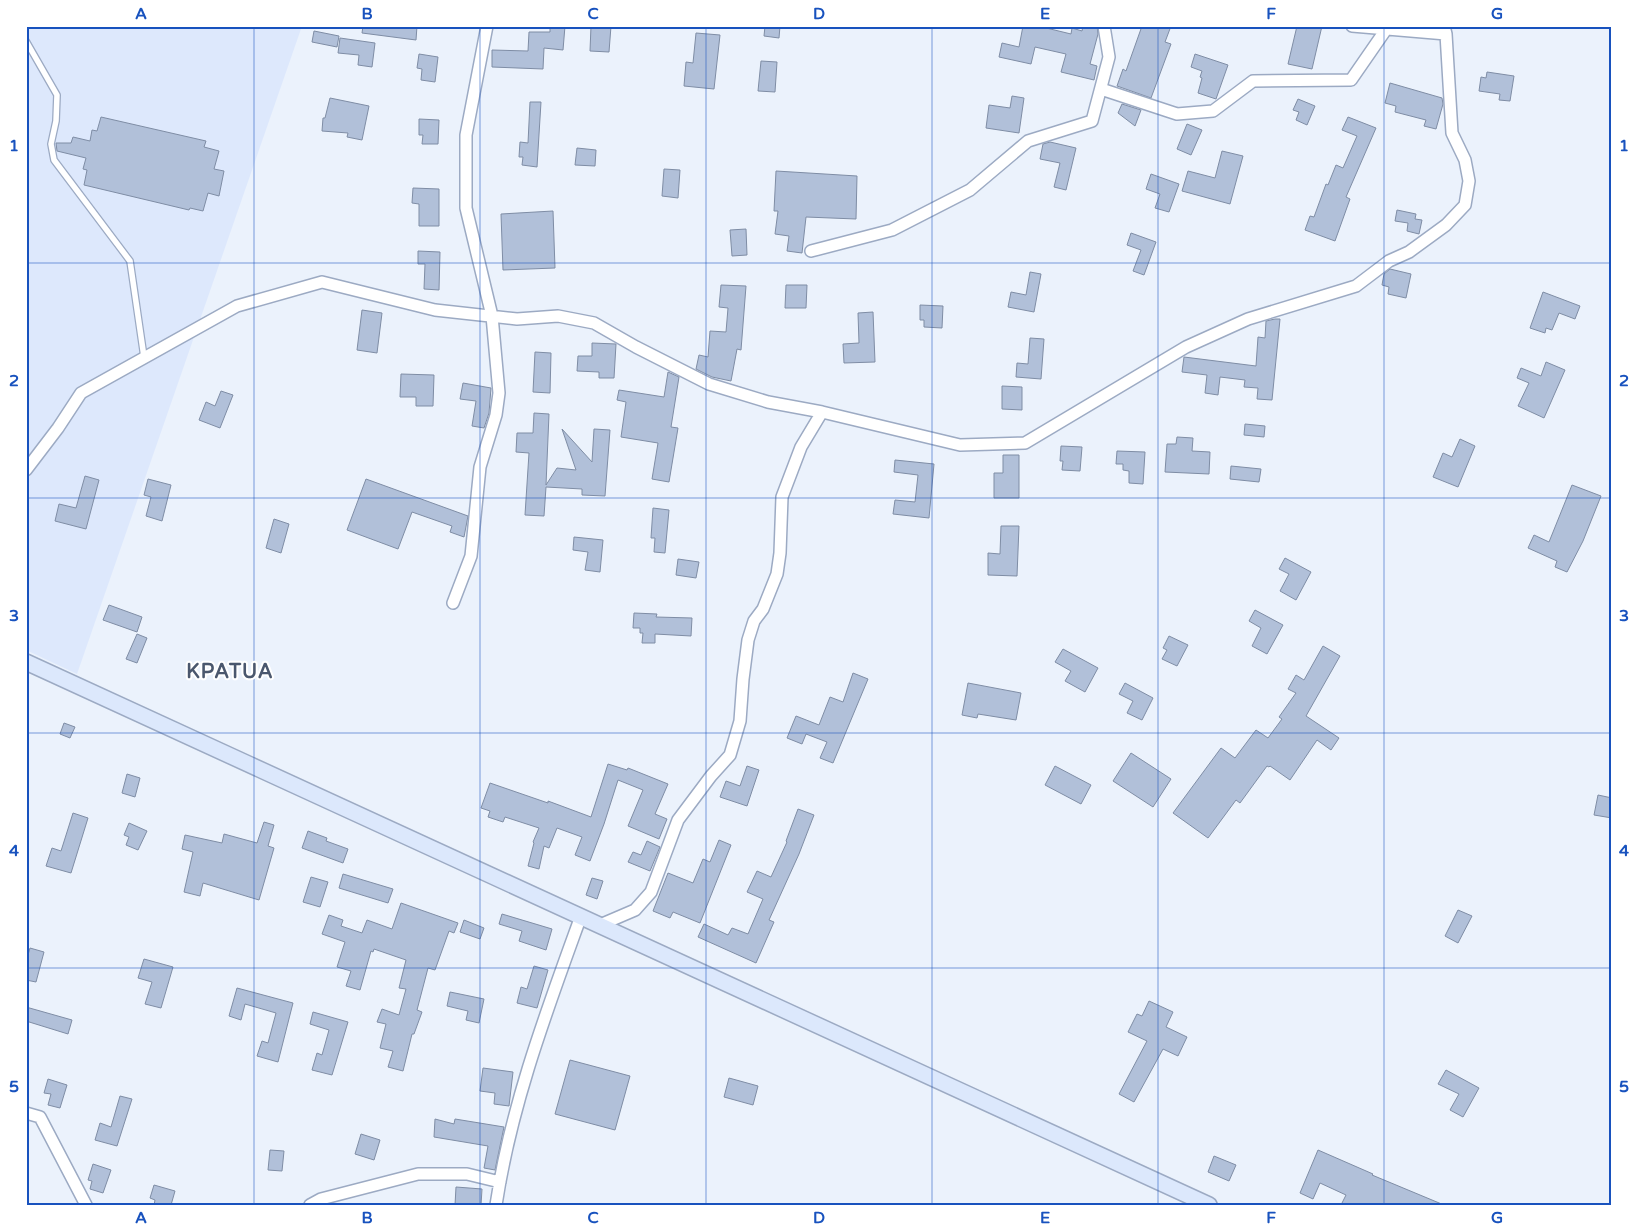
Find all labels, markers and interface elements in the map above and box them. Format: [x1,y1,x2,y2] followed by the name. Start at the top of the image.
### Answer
[135,4,147,24] text: A
[361,4,373,24] text: B
[587,4,599,24] text: C
[813,4,825,24] text: D
[1040,4,1050,24] text: E
[1266,4,1276,24] text: F
[1491,4,1503,24] text: G
[9,136,19,156] text: 1
[1619,136,1629,156] text: 1
[9,371,19,391] text: 2
[1619,371,1629,391] text: 2
[9,606,19,626] text: 3
[1619,606,1629,626] text: 3
[186,660,274,684] district label: KPATUA
[9,841,19,861] text: 4
[1619,841,1629,861] text: 4
[9,1077,19,1097] text: 5
[1619,1077,1629,1097] text: 5
[135,1208,147,1228] text: A
[361,1208,373,1228] text: B
[587,1208,599,1228] text: C
[813,1208,825,1228] text: D
[1040,1208,1050,1228] text: E
[1266,1208,1276,1228] text: F
[1491,1208,1503,1228] text: G

